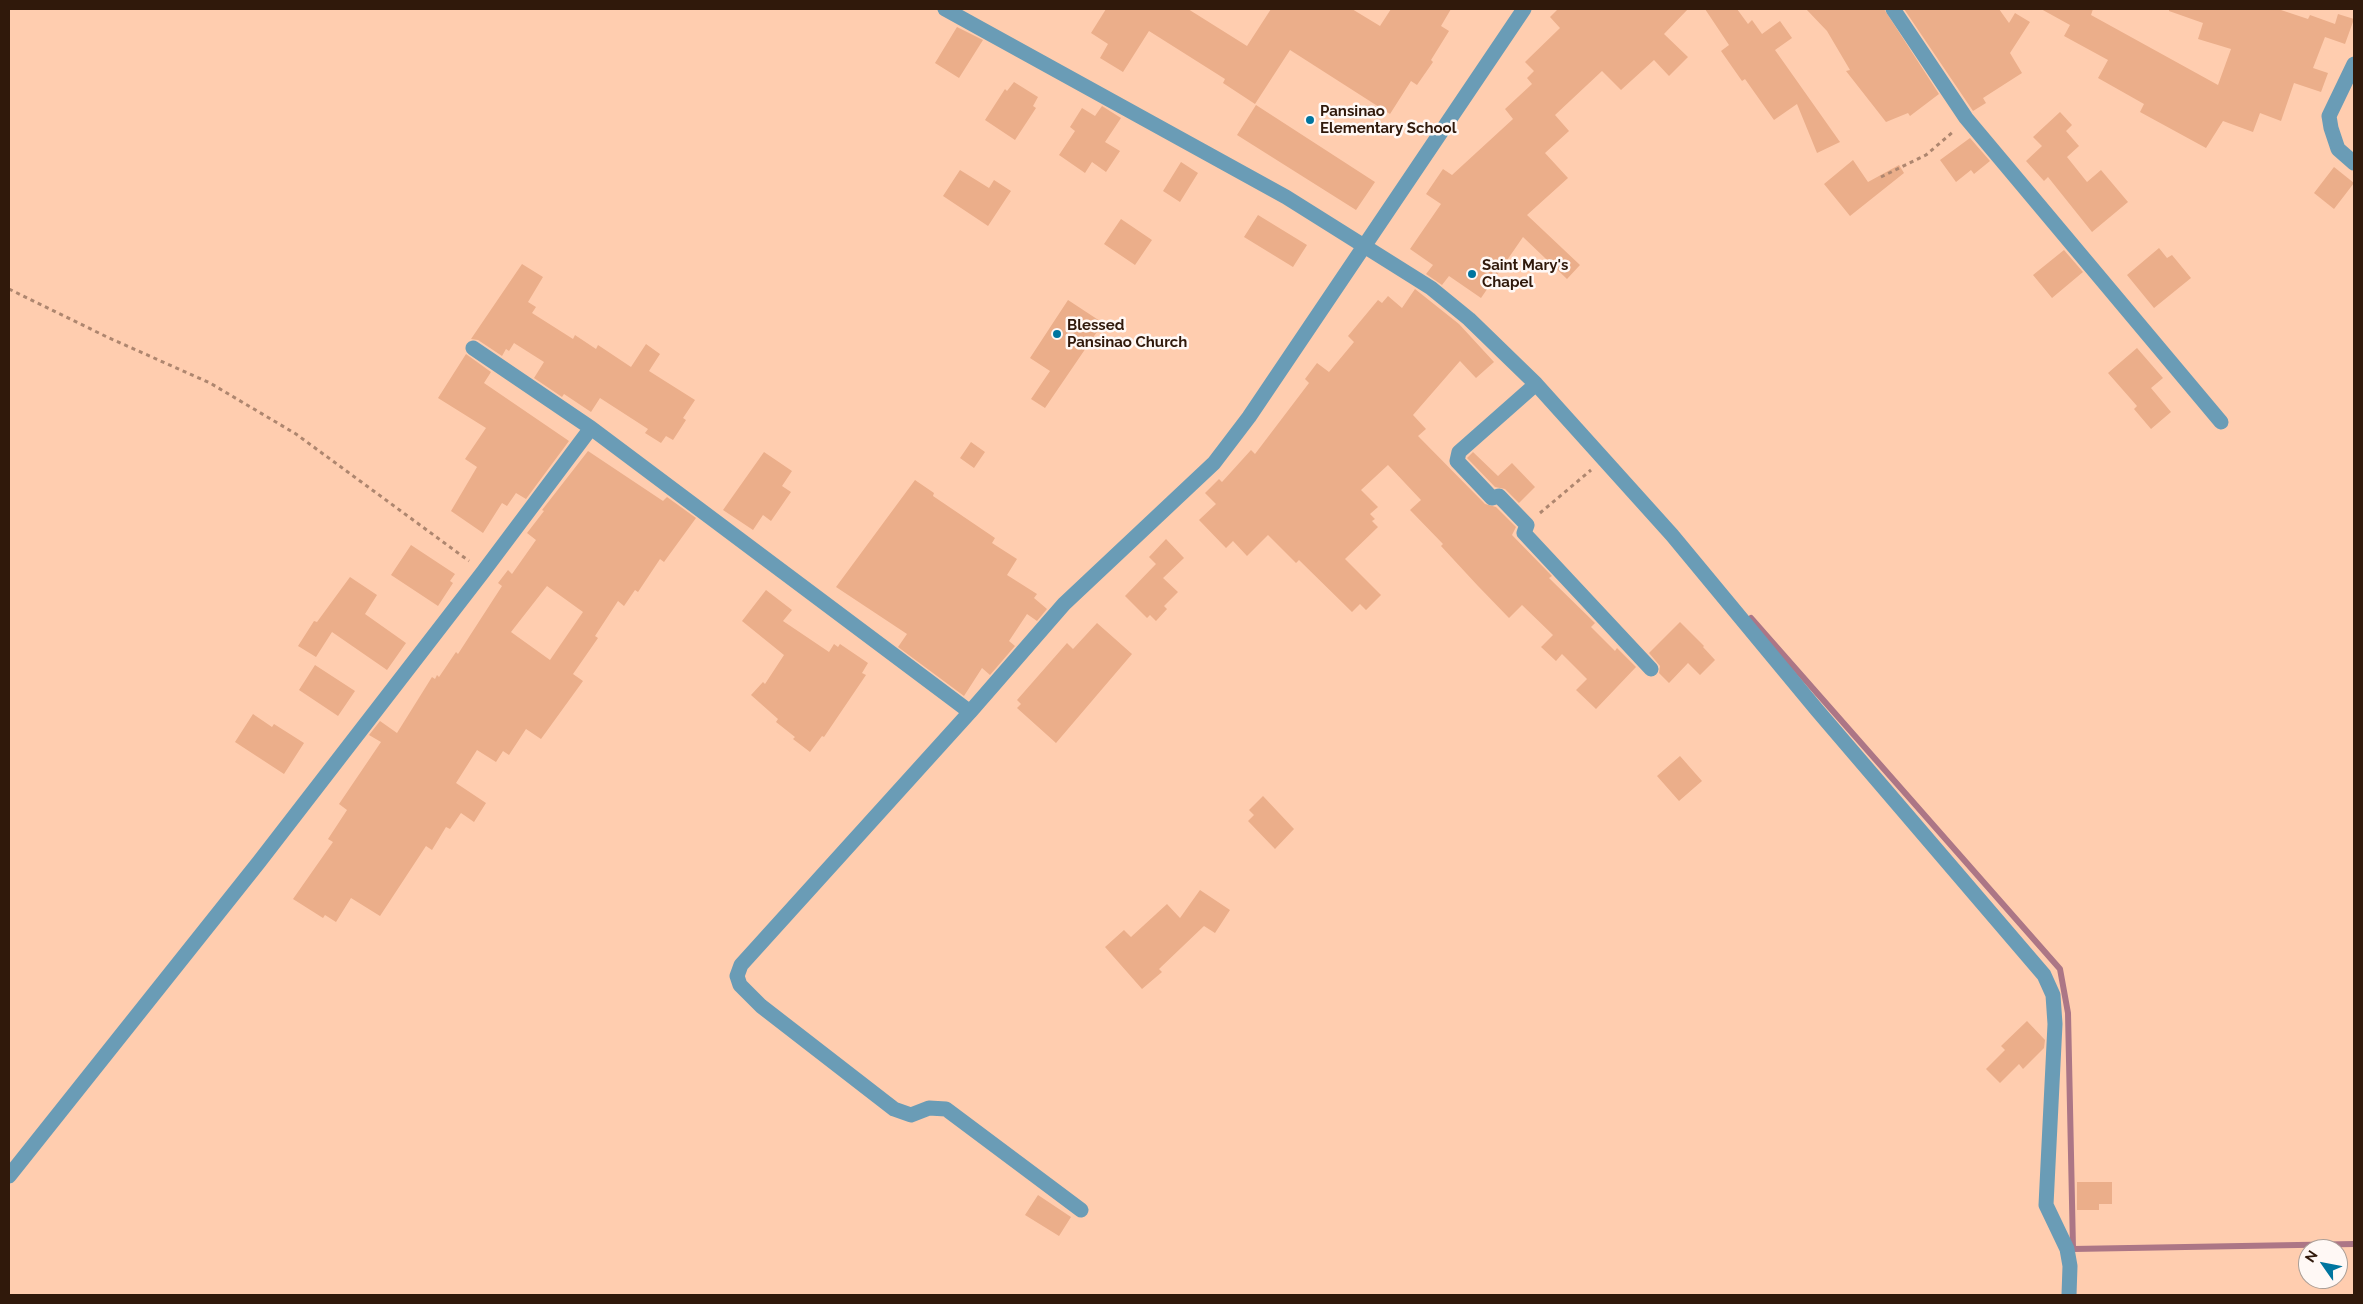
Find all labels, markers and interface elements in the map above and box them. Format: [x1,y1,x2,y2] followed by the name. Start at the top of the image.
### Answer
[1320,102,1456,137] place label: Pansinao Elementary School
[1304,114,1316,126] marker: Pansinao Elementary School
[1482,256,1568,291] place label: Saint Mary's Chapel
[1466,268,1478,280] marker: Saint Mary's Chapel
[1067,316,1187,351] place label: Blessed Pansinao Church
[1051,328,1063,340] marker: Blessed Pansinao Church
[2298,1239,2348,1289] north arrow
[2302,1248,2321,1265] text: N

